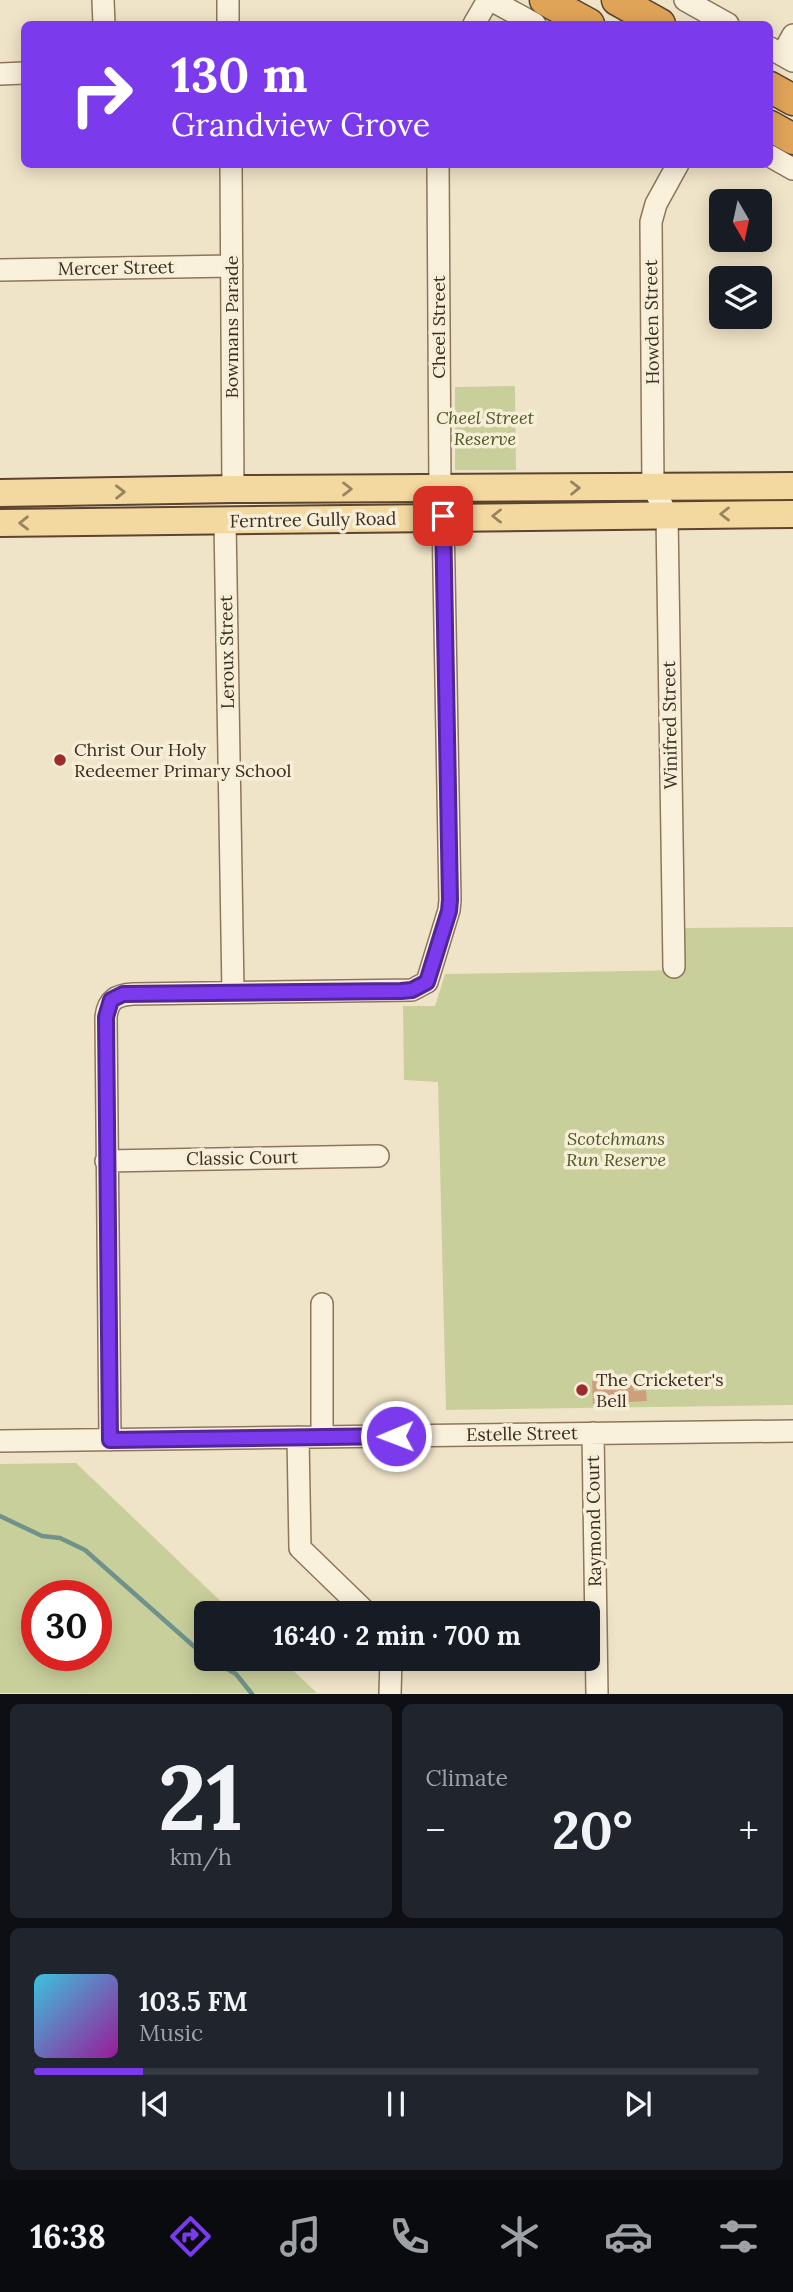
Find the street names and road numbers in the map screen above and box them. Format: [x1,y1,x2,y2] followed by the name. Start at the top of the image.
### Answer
[57,255,175,280] street label: Mercer Street
[220,255,243,398] street label: Bowmans Parade
[639,259,664,385] street label: Howden Street
[427,275,450,379] street label: Cheel Street
[229,507,397,532] street label: Ferntree Gully Road
[214,595,239,709] street label: Leroux Street
[657,660,682,789] street label: Winifred Street
[186,1145,298,1170] street label: Classic Court
[466,1421,578,1446] street label: Estelle Street
[581,1455,606,1587] street label: Raymond Court

